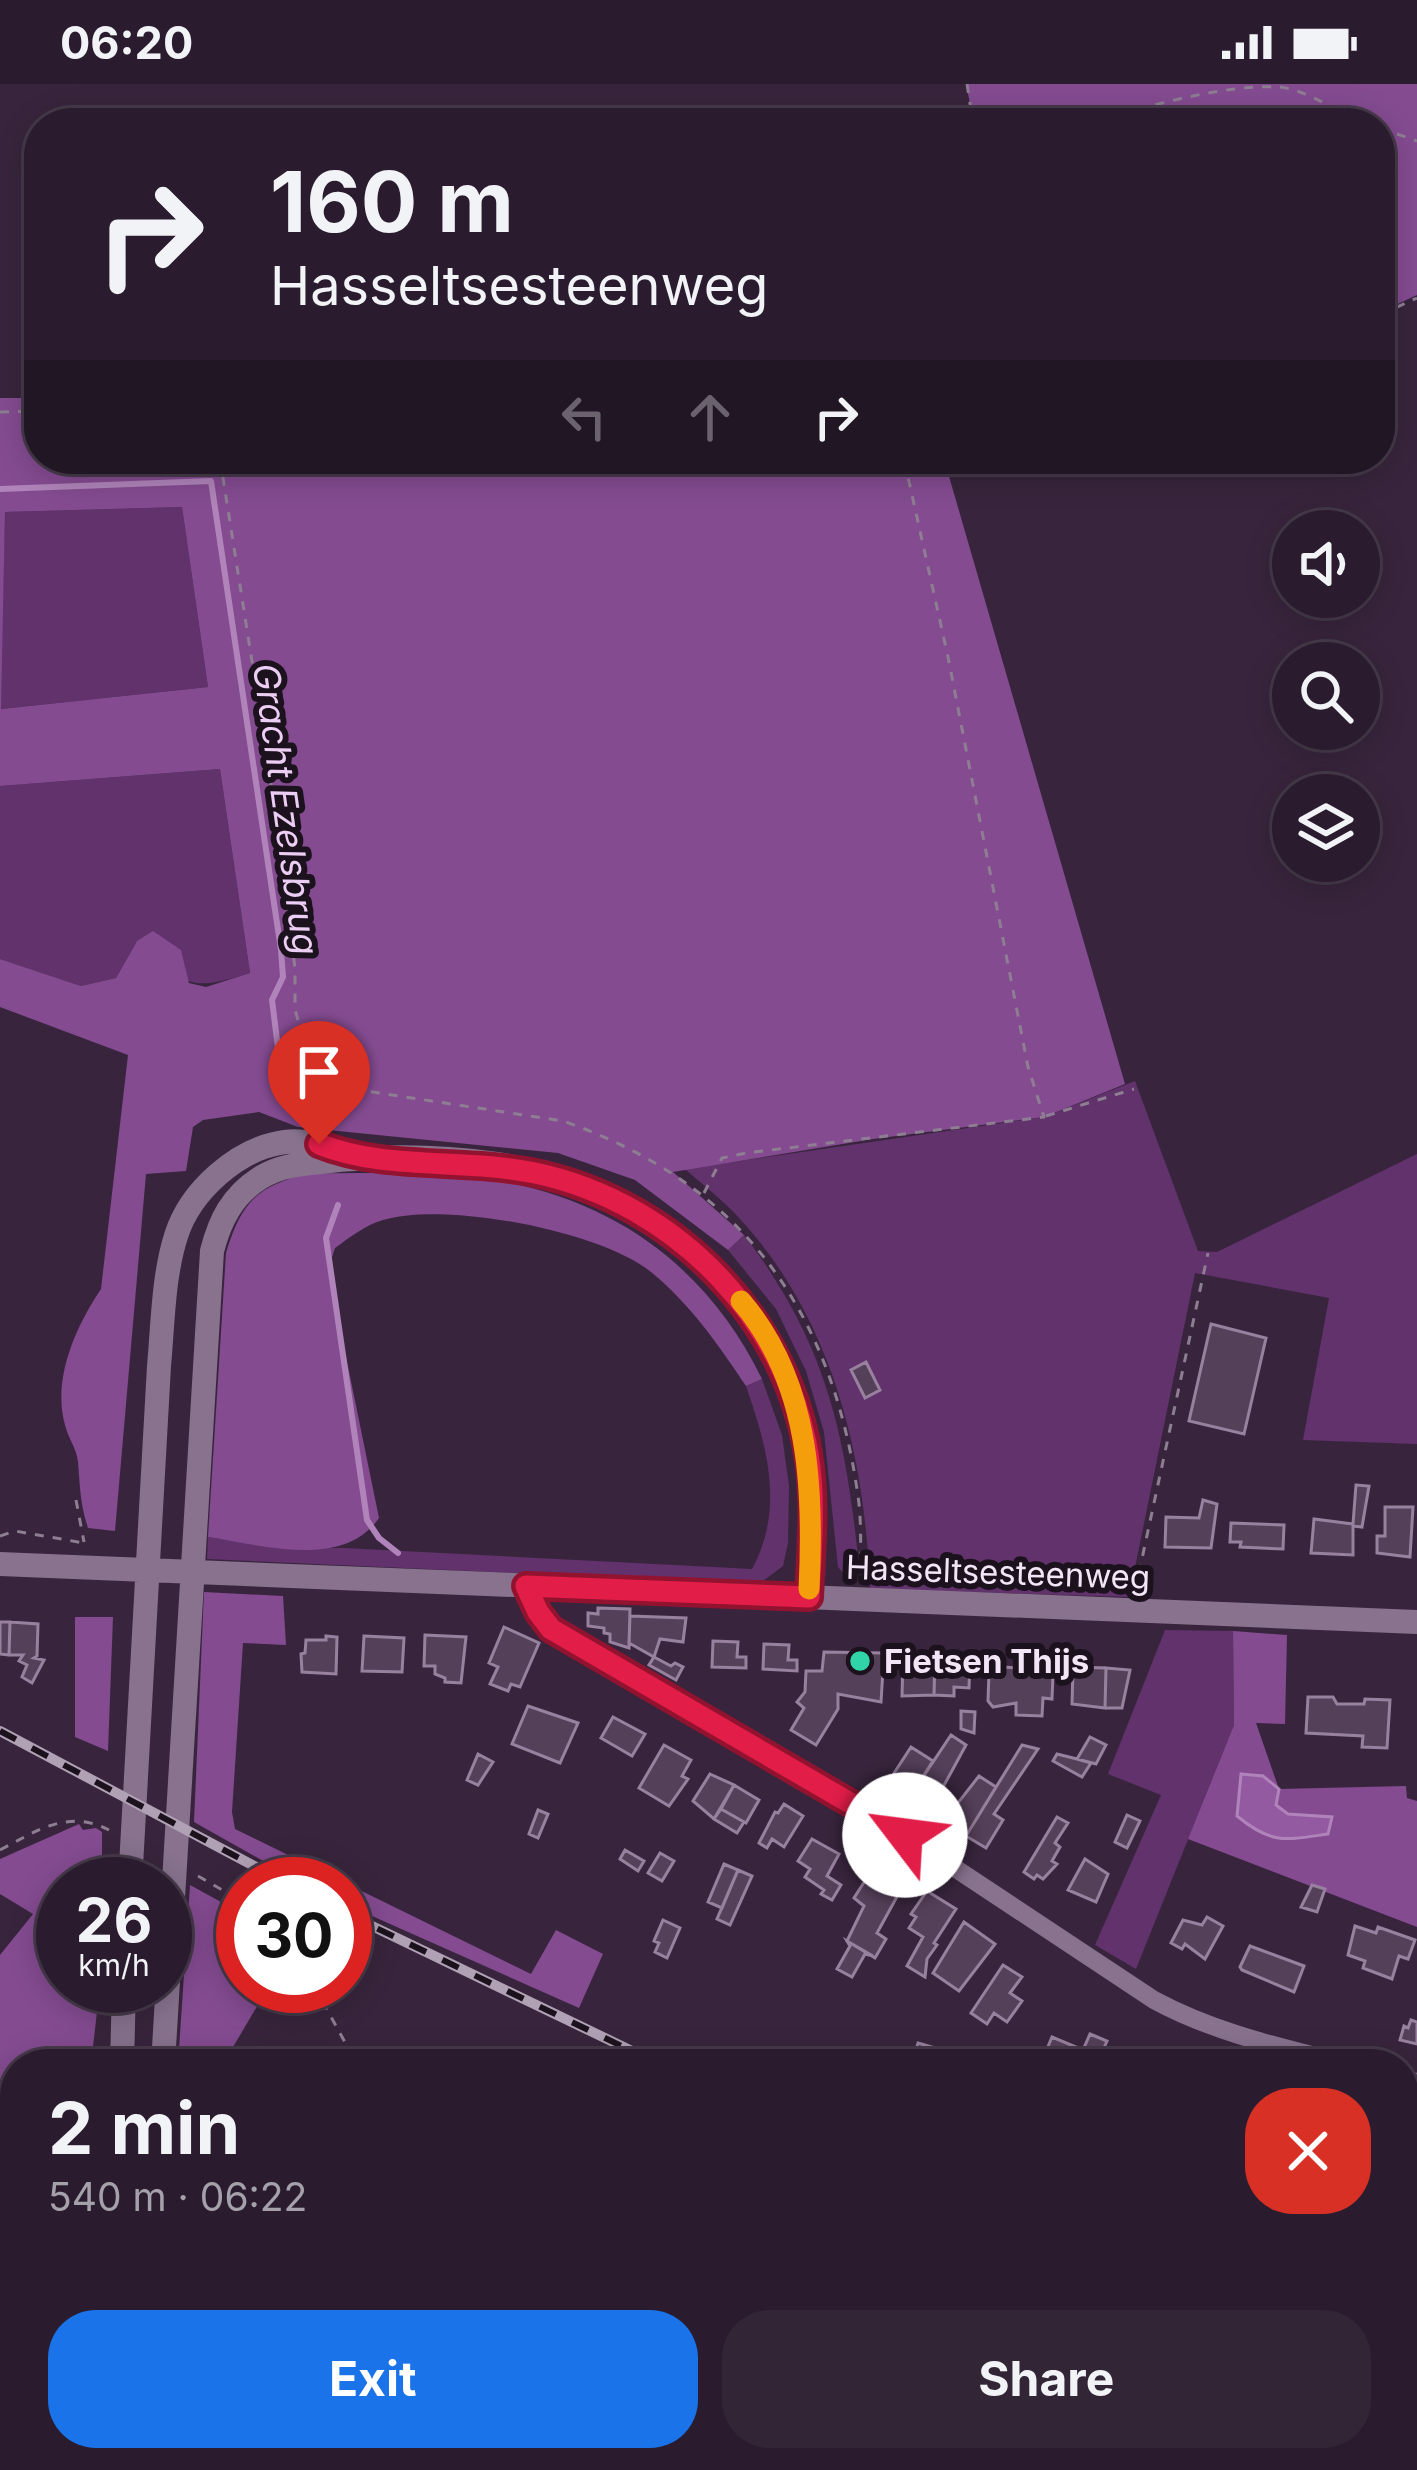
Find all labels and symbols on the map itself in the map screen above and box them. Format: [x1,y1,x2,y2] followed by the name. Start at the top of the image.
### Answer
[244,660,328,958] water label: Gracht Ezelsbrug
[268,1021,370,1144] pin
[845,1547,1151,1597] street label: Hasseltsesteenweg
[884,1641,1089,1681] place label: Fietsen Thijs
[847,1648,873,1674] marker: Fietsen Thijs
[842,1772,968,1898] position arrow
[216,1857,372,2013] speed limit sign: 30

